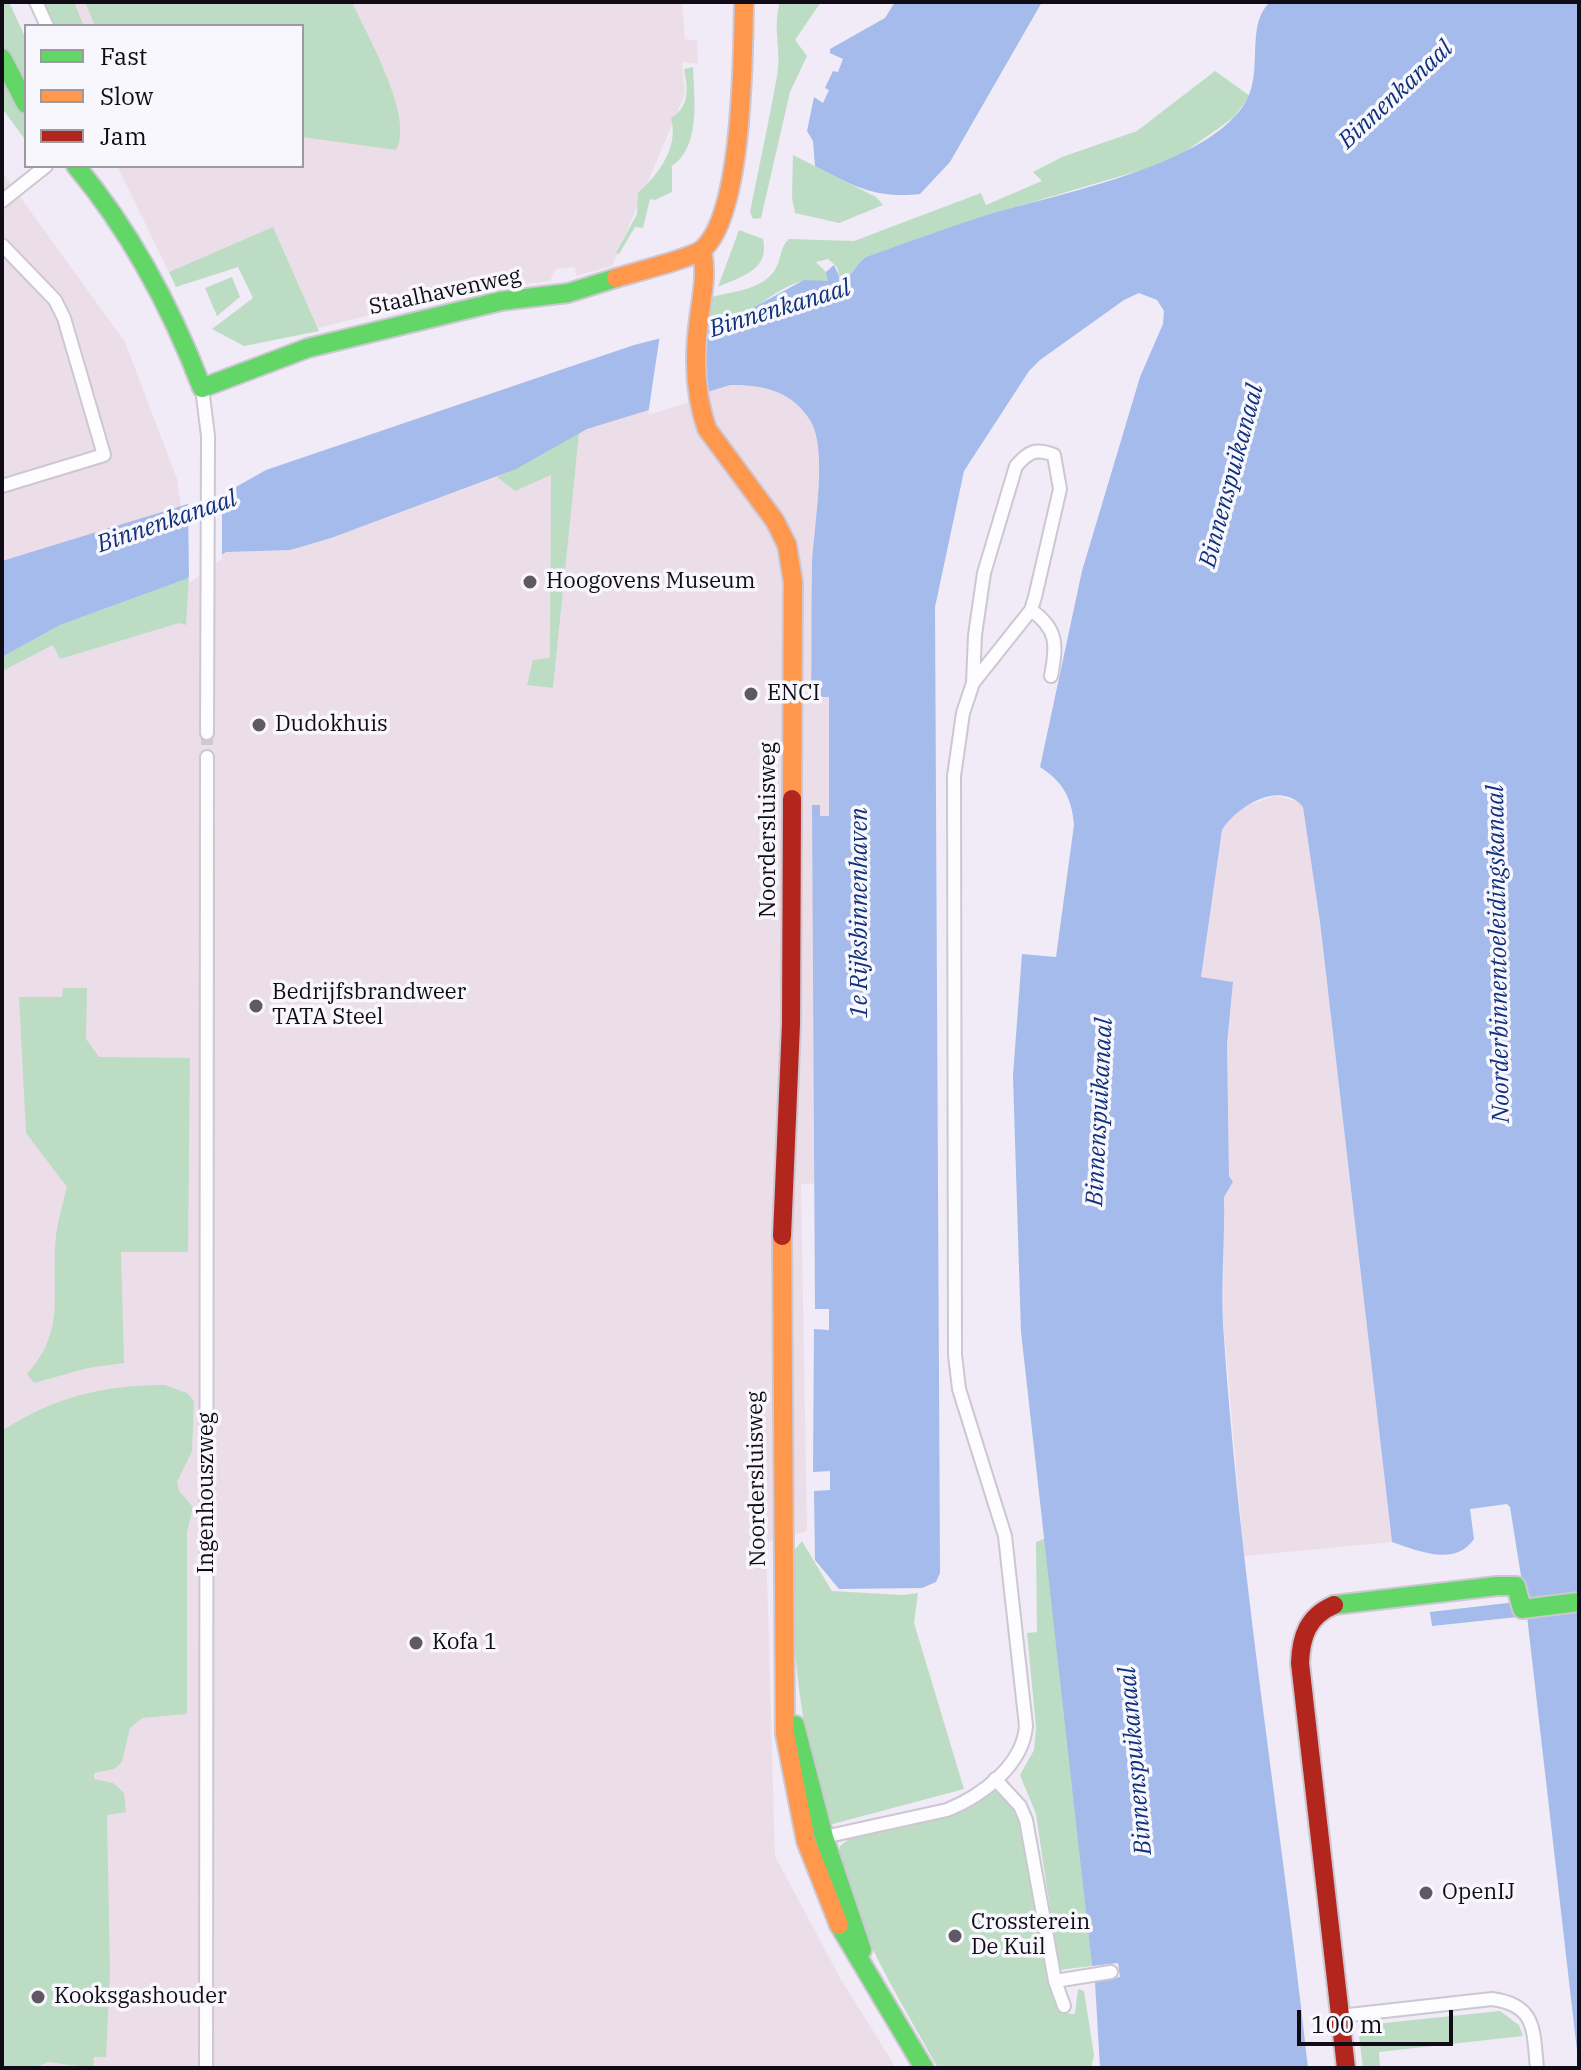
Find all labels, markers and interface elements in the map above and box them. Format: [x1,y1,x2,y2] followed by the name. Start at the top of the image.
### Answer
[24,24,304,168] legend
[1333,35,1459,155] water label: Binnenkanaal
[100,40,147,72] text: Fast
[100,80,153,112] text: Slow
[100,120,147,152] text: Jam
[367,263,523,321] street label: Staalhavenweg
[706,274,854,344] water label: Binnenkanaal
[1194,381,1270,571] water label: Binnenspuikanaal
[93,485,241,559] water label: Binnenkanaal
[546,569,756,595] place label: Hoogovens Museum
[521,573,539,591] marker: Hoogovens Museum
[767,681,820,707] place label: ENCI
[742,685,760,703] marker: ENCI
[275,712,388,738] place label: Dudokhuis
[250,716,268,734] marker: Dudokhuis
[756,742,782,918] street label: Noordersluisweg
[1482,785,1516,1123] water label: Noorderbinnentoeleidingskanaal
[846,807,874,1019] water label: 1e Rijksbinnenhaven
[272,980,466,1032] place label: Bedrijfsbrandweer TATA Steel
[247,997,265,1015] marker: Bedrijfsbrandweer TATA Steel
[1081,1017,1119,1207] water label: Binnenspuikanaal
[742,1391,772,1567] street label: Noordersluisweg
[194,1412,220,1574] street label: Ingenhouszweg
[432,1630,497,1656] place label: Kofa 1
[407,1634,425,1652] marker: Kofa 1
[1113,1666,1159,1856] water label: Binnenspuikanaal
[1442,1880,1515,1906] place label: OpenIJ
[1417,1884,1435,1902] marker: OpenIJ
[971,1910,1090,1962] place label: Crossterein De Kuil
[946,1927,964,1945] marker: Crossterein De Kuil
[54,1984,227,2010] place label: Kooksgashouder
[29,1988,47,2006] marker: Kooksgashouder
[1301,1994,1457,2044] scale bar
[1311,2008,1383,2040] text: 100 m

